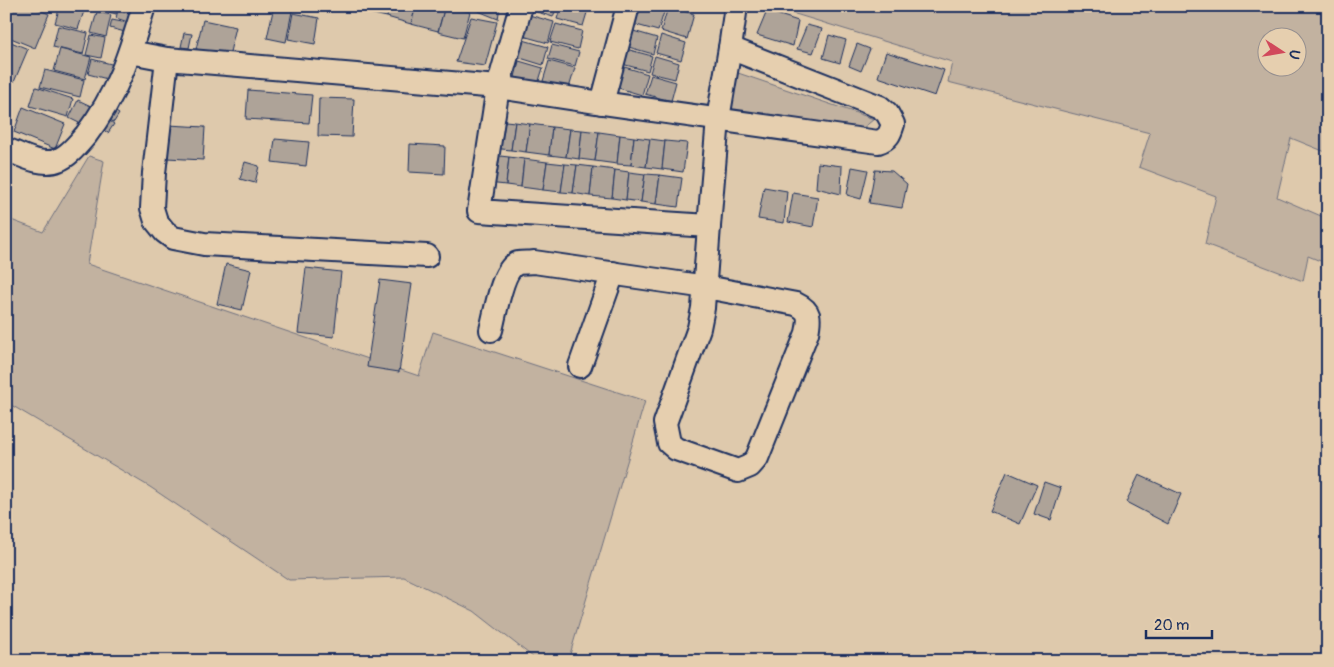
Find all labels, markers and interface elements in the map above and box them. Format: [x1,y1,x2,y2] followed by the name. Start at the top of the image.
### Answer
[1256,28,1306,78] north arrow
[1285,48,1304,61] text: U
[1146,607,1213,639] scale bar
[1154,616,1189,635] text: 20 m

